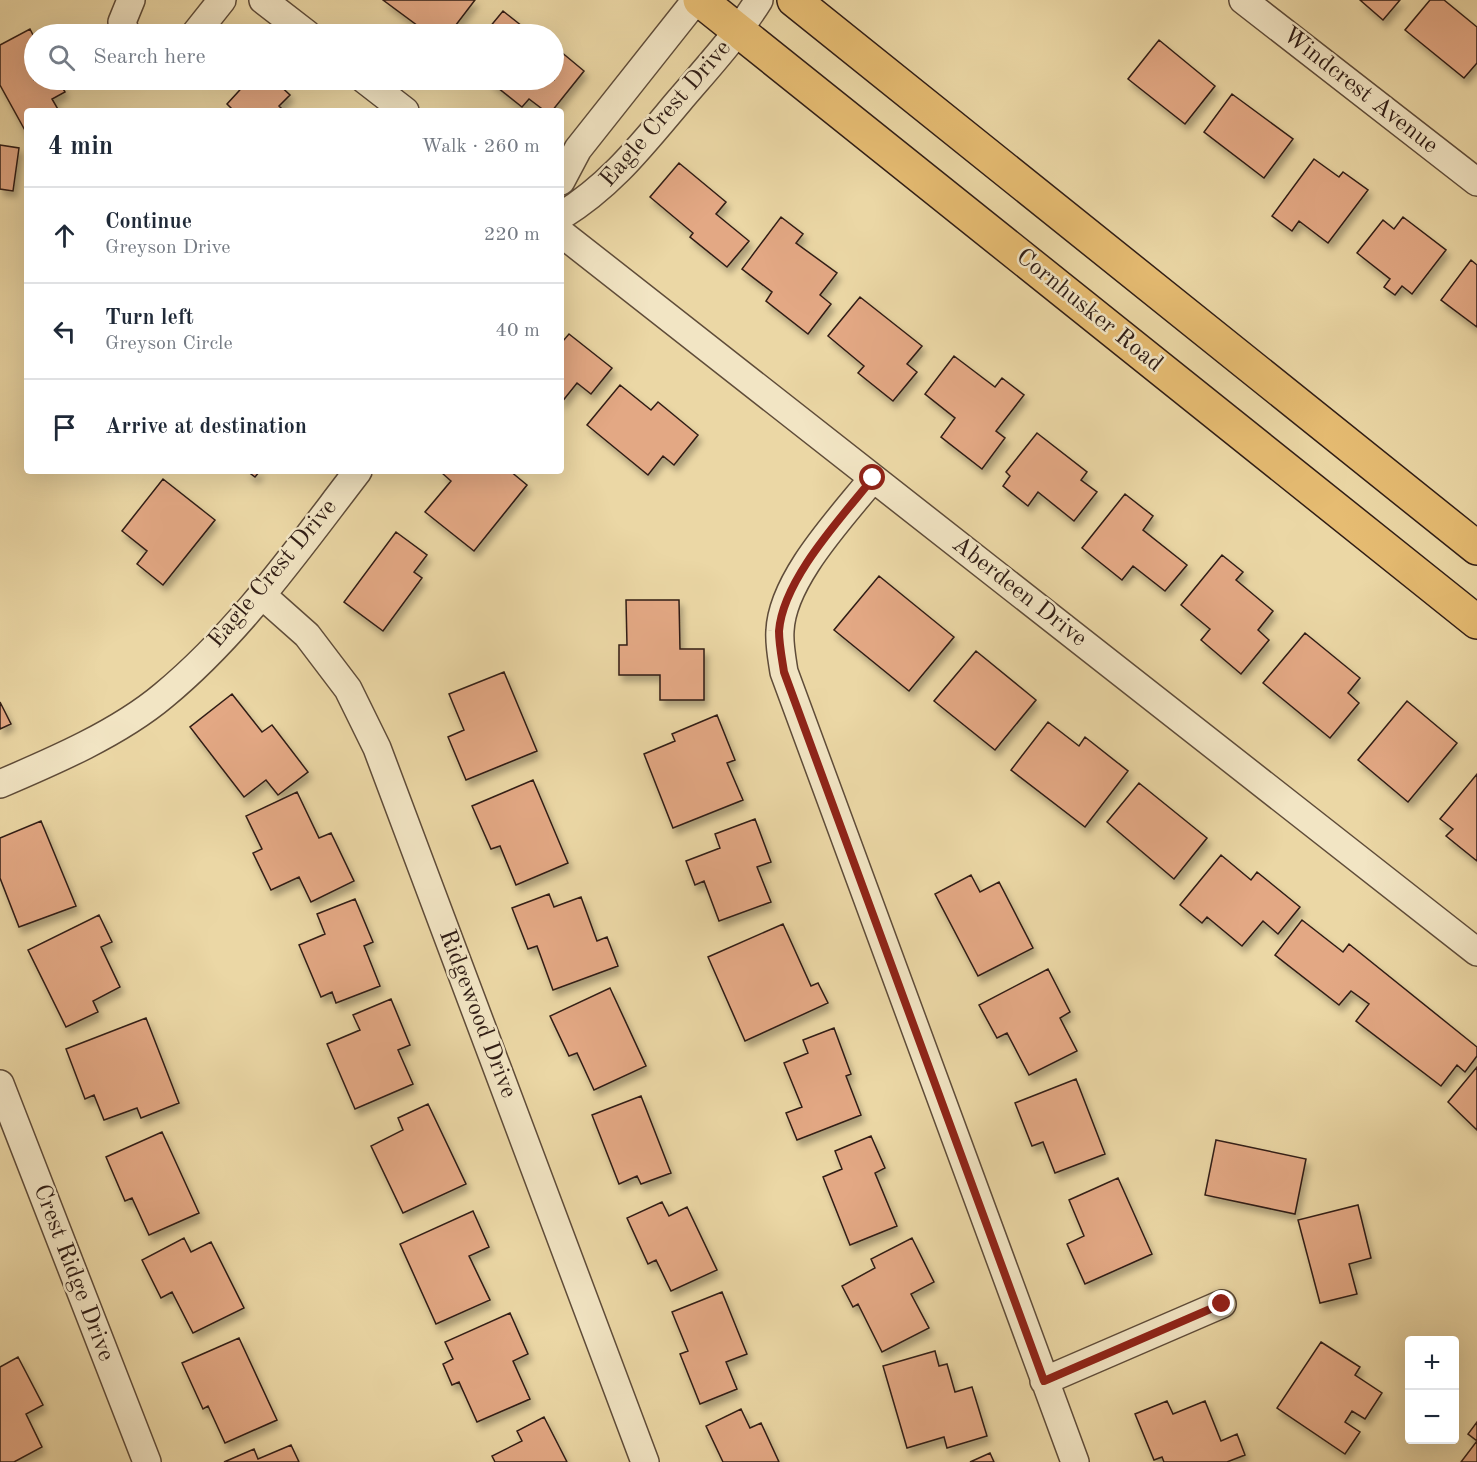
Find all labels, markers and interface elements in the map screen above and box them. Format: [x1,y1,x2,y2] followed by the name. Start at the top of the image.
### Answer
[1278,23,1442,159] street label: Windcrest Avenue
[24,24,564,90] search box
[596,36,736,192] street label: Eagle Crest Drive
[45,41,78,74] icon: search
[93,46,206,68] text: Search here
[48,134,113,160] text: 4 min
[421,137,540,157] text: Walk · 260 m
[105,211,192,233] text: Continue
[48,219,81,252] icon: ahead
[484,225,540,245] text: 220 m
[105,238,230,258] text: Greyson Drive
[1011,245,1167,377] street label: Cornhusker Road
[105,307,194,329] text: Turn left
[48,315,81,348] icon: left
[495,321,540,341] text: 40 m
[105,334,233,354] text: Greyson Circle
[48,411,81,444] icon: arrive
[105,416,307,438] text: Arrive at destination
[859,464,885,490] route start
[204,495,342,653] street label: Eagle Crest Drive
[947,532,1091,652] street label: Aberdeen Drive
[434,926,520,1102] street label: Ridgewood Drive
[28,1181,118,1365] street label: Crest Ridge Drive
[1208,1290,1234,1316] route end
[1405,1336,1459,1444] map controls
[1405,1336,1459,1390] button: +
[1405,1390,1459,1444] button: −

